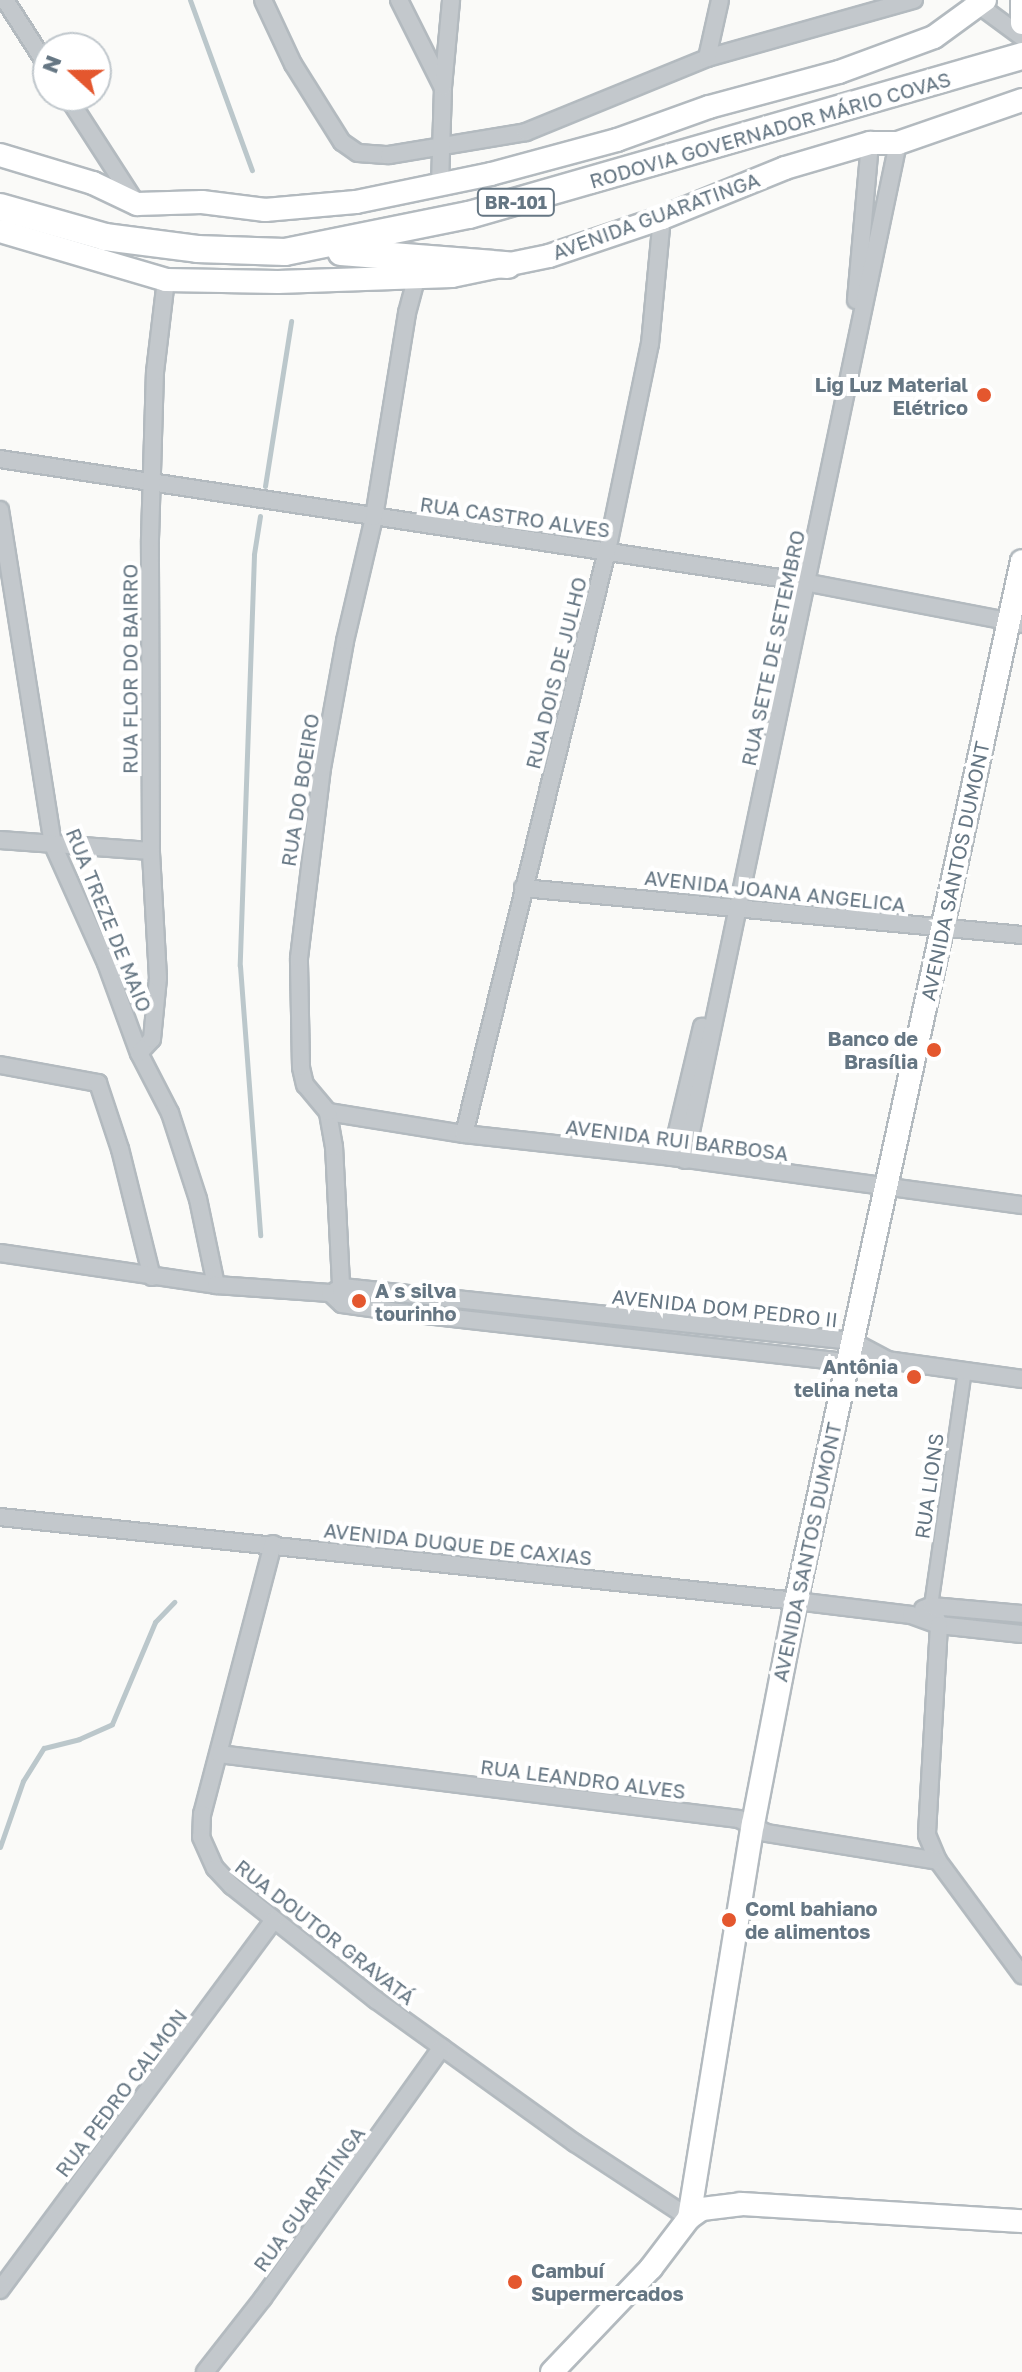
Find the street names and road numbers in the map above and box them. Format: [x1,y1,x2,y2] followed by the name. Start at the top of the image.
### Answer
[587,67,953,193] street label: RODOVIA GOVERNADOR MÁRIO COVAS
[549,167,763,265] street label: AVENIDA GUARATINGA
[476,188,556,216] road number: BR-101
[418,492,612,542] street label: RUA CASTRO ALVES
[736,528,810,768] street label: RUA SETE DE SETEMBRO
[118,564,142,774] street label: RUA FLOR DO BAIRRO
[521,575,591,771] street label: RUA DOIS DE JULHO
[276,712,324,868] street label: RUA DO BOEIRO
[916,739,994,1003] street label: AVENIDA SANTOS DUMONT
[61,825,157,1015] street label: RUA TREZE DE MAIO
[643,865,907,917] street label: AVENIDA JOANA ANGELICA
[564,1114,790,1166] street label: AVENIDA RUI BARBOSA
[611,1284,839,1332] street label: AVENIDA DOM PEDRO II
[768,1420,846,1684] street label: AVENIDA SANTOS DUMONT
[910,1432,948,1540] street label: RUA LIONS
[323,1518,593,1570] street label: AVENIDA DUQUE DE CAXIAS
[479,1755,687,1803] street label: RUA LEANDRO ALVES
[230,1854,420,2010] street label: RUA DOUTOR GRAVATÁ
[50,2004,192,2182] street label: RUA PEDRO CALMON
[248,2122,370,2276] street label: RUA GUARATINGA

